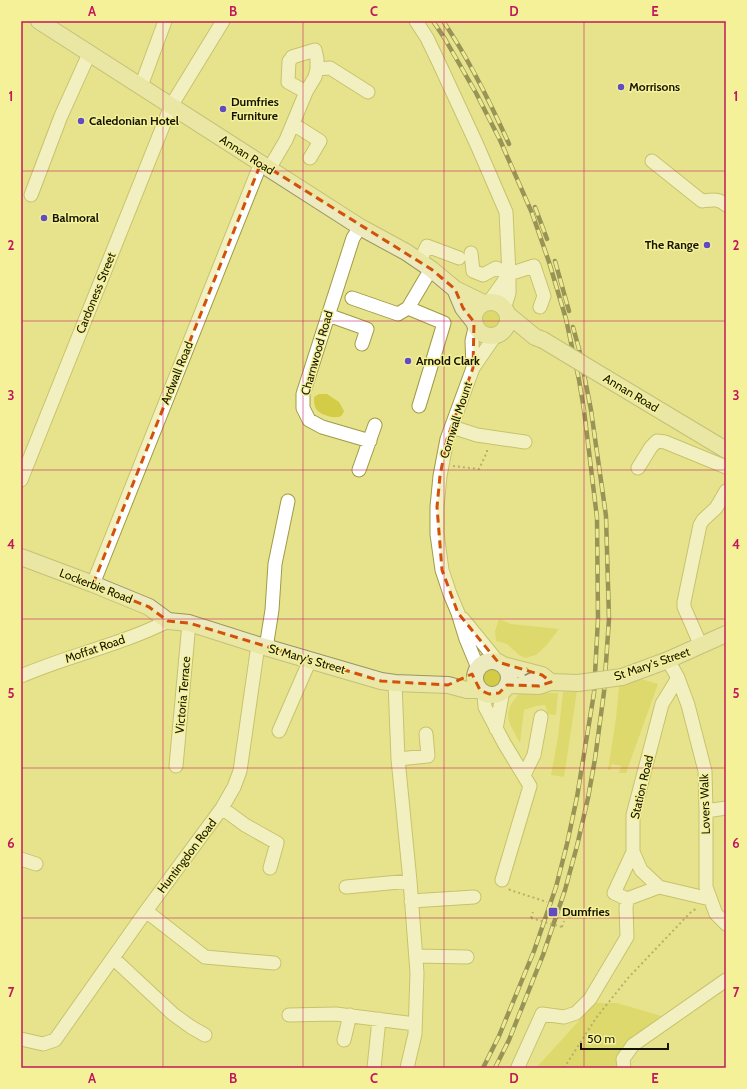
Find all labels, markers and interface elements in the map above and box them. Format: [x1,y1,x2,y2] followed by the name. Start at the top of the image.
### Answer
[88,3,97,19] text: A
[229,3,237,19] text: B
[370,3,378,19] text: C
[509,3,519,19] text: D
[651,3,659,19] text: E
[629,79,680,94] place label: Morrisons
[616,82,626,92] marker: Morrisons
[9,88,13,104] text: 1
[734,88,738,104] text: 1
[231,94,279,123] place label: Dumfries Furniture
[218,104,228,114] marker: Dumfries Furniture
[89,113,179,128] place label: Caledonian Hotel
[76,116,86,126] marker: Caledonian Hotel
[217,131,277,178] street label: Annan Road
[52,210,99,225] place label: Balmoral
[39,213,49,223] marker: Balmoral
[8,237,15,253] text: 2
[645,237,699,252] place label: The Range
[733,237,740,253] text: 2
[702,240,712,250] marker: The Range
[72,250,119,336] street label: Cardoness Street
[297,309,336,397] street label: Charnwood Road
[157,339,196,406] street label: Ardwall Road
[416,353,480,368] place label: Arnold Clark
[403,356,413,366] marker: Arnold Clark
[601,370,662,415] street label: Annan Road
[436,379,475,460] street label: Cornwall Mount
[7,387,15,403] text: 3
[732,387,740,403] text: 3
[7,536,15,552] text: 4
[732,536,740,552] text: 4
[58,565,135,606] street label: Lockerbie Road
[63,631,127,666] street label: Moffat Road
[267,640,347,677] street label: St Mary's Street
[612,644,692,684] street label: St Mary's Street
[172,656,193,734] street label: Victoria Terrace
[525,667,531,675] one-way arrow
[8,685,15,701] text: 5
[733,685,740,701] text: 5
[627,753,656,820] street label: Station Road
[696,773,713,835] street label: Lovers Walk
[154,816,219,896] street label: Huntingdon Road
[7,835,15,851] text: 6
[732,835,740,851] text: 6
[562,904,610,919] place label: Dumfries
[547,906,559,918] marker: Dumfries
[8,984,15,1000] text: 7
[733,984,740,1000] text: 7
[581,1025,668,1051] scale bar
[587,1031,615,1046] text: 50 m
[88,1070,97,1086] text: A
[229,1070,237,1086] text: B
[370,1070,378,1086] text: C
[509,1070,519,1086] text: D
[651,1070,659,1086] text: E

